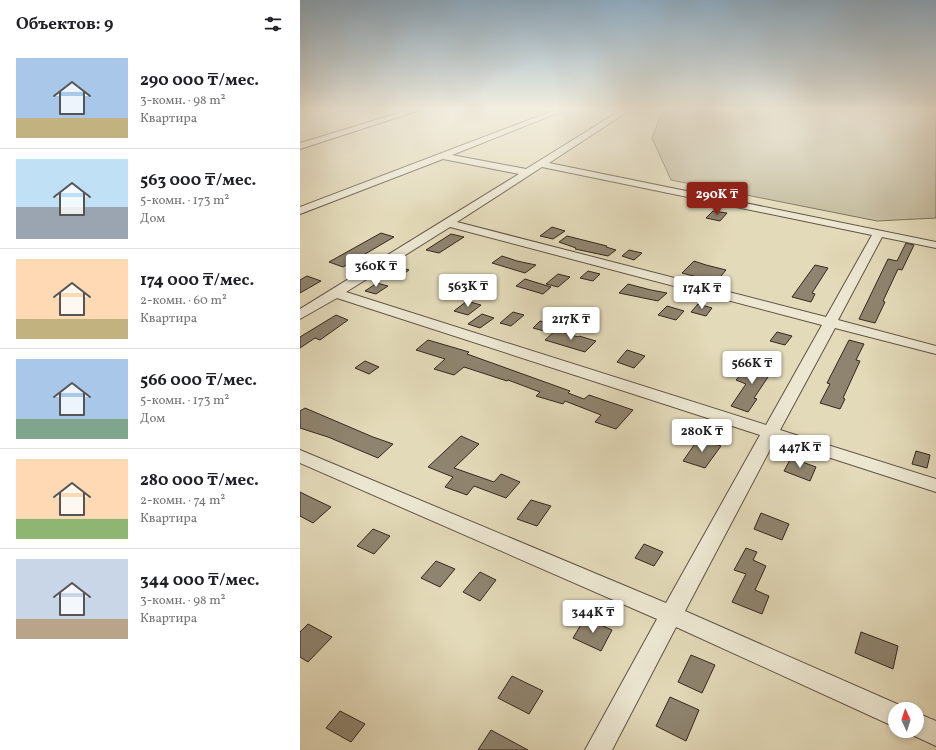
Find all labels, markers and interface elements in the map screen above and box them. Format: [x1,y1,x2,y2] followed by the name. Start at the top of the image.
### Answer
[16,13,113,36] text: Объектов: 9
[262,13,284,35] icon: filters
[140,69,259,92] text: 290 000 ₸/мес.
[48,74,96,122] icon: home
[140,92,225,110] text: 3-комн. · 98 m²
[140,110,197,128] text: Квартира
[140,169,256,192] text: 563 000 ₸/мес.
[48,175,96,223] icon: home
[684,182,750,216] pin: 290K ₸
[696,186,738,204] text: 290K ₸
[140,192,229,210] text: 5-комн. · 173 m²
[140,210,165,228] text: Дом
[343,254,409,288] pin: 360K ₸
[355,258,397,276] text: 360K ₸
[140,269,254,292] text: 174 000 ₸/мес.
[435,274,501,308] pin: 563K ₸
[48,275,96,323] icon: home
[669,276,735,310] pin: 174K ₸
[448,278,488,296] text: 563K ₸
[683,280,721,298] text: 174K ₸
[140,292,227,310] text: 2-комн. · 60 m²
[538,307,604,341] pin: 217K ₸
[140,310,197,328] text: Квартира
[552,311,590,329] text: 217K ₸
[719,351,785,385] pin: 566K ₸
[731,355,773,373] text: 566K ₸
[140,369,257,392] text: 566 000 ₸/мес.
[48,375,96,423] icon: home
[140,392,229,410] text: 5-комн. · 173 m²
[140,410,165,428] text: Дом
[669,419,735,453] pin: 280K ₸
[681,423,723,441] text: 280K ₸
[767,435,833,469] pin: 447K ₸
[779,439,821,457] text: 447K ₸
[140,469,259,492] text: 280 000 ₸/мес.
[48,475,96,523] icon: home
[140,492,225,510] text: 2-комн. · 74 m²
[140,510,197,528] text: Квартира
[140,569,260,592] text: 344 000 ₸/мес.
[48,575,96,623] icon: home
[140,592,225,610] text: 3-комн. · 98 m²
[560,600,626,634] pin: 344K ₸
[572,604,614,622] text: 344K ₸
[140,610,197,628] text: Квартира
[888,702,924,738] north arrow
[888,702,924,738] map controls

